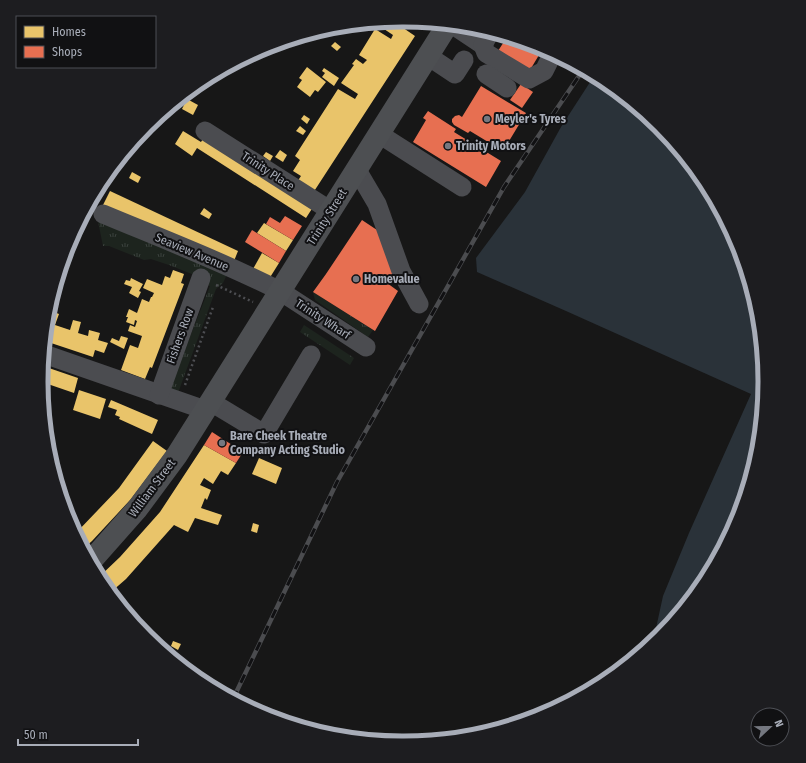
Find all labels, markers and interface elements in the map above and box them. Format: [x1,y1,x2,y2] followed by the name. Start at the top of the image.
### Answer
[16,16,156,68] legend
[52,25,86,39] text: Homes
[52,45,82,59] text: Shops
[495,112,567,126] place label: Meyler's Tyres
[482,114,492,124] marker: Meyler's Tyres
[456,139,527,153] place label: Trinity Motors
[443,141,453,151] marker: Trinity Motors
[239,149,297,193] street label: Trinity Place
[304,186,350,248] street label: Trinity Street
[153,230,231,274] street label: Seaview Avenue
[364,272,420,286] place label: Homevalue
[351,274,361,284] marker: Homevalue
[293,296,354,343] street label: Trinity Wharf
[164,306,197,366] street label: Fishers Row
[230,429,346,457] place label: Bare Cheek Theatre Company Acting Studio
[217,438,227,448] marker: Bare Cheek Theatre Company Acting Studio
[126,456,178,520] street label: William Street
[750,707,790,747] north arrow
[772,718,786,729] text: N
[18,721,138,747] scale bar
[24,728,48,742] text: 50 m

